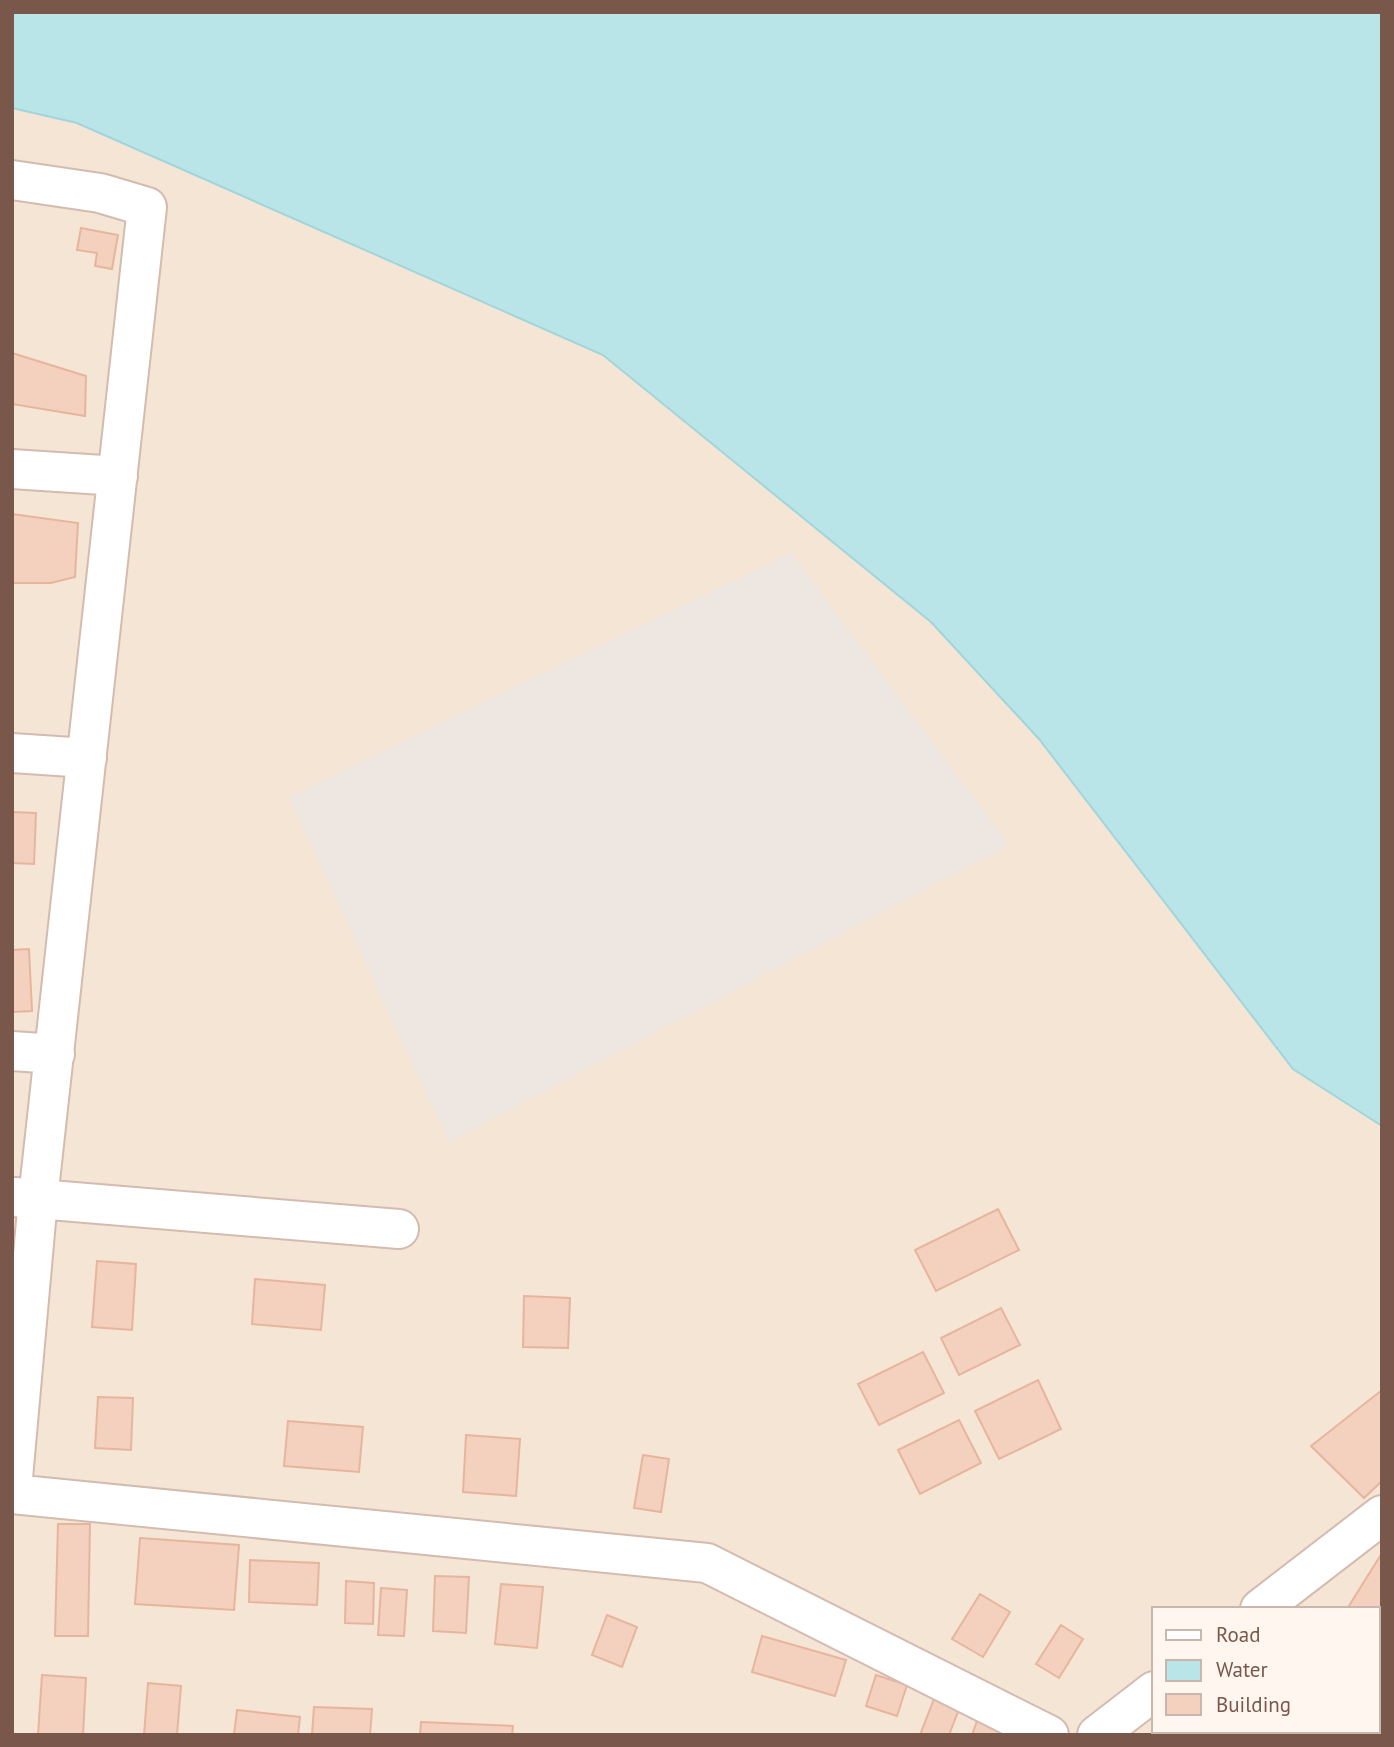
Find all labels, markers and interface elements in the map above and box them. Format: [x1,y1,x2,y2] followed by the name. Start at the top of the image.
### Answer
[1152,1607,1380,1733] legend
[1216,1621,1260,1648] text: Road
[1216,1656,1268,1683] text: Water
[1216,1691,1291,1718] text: Building

